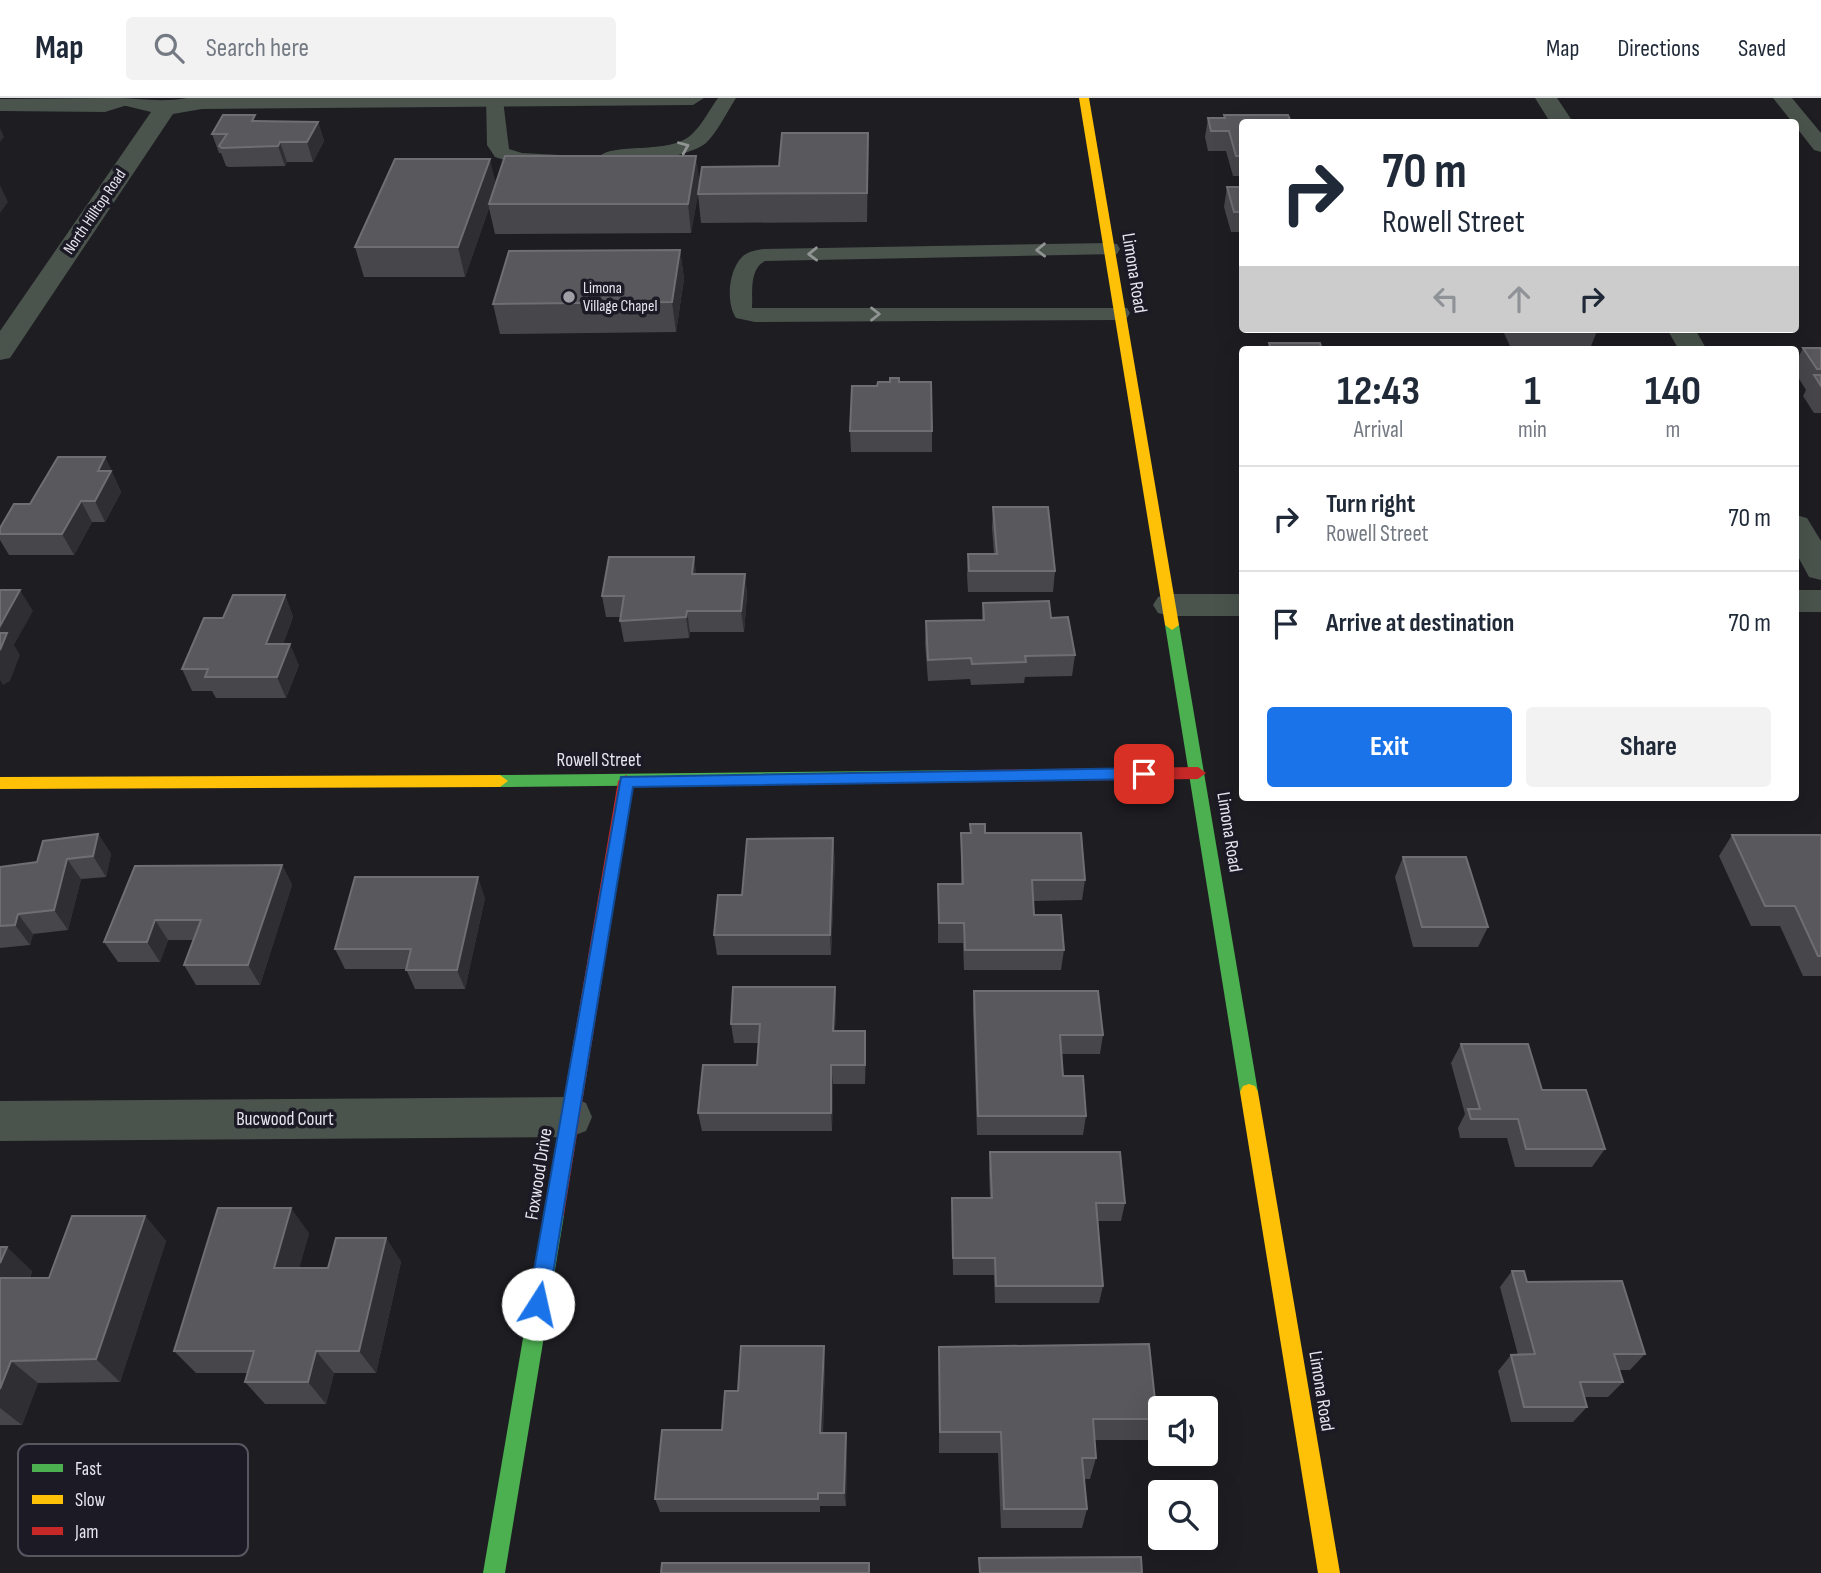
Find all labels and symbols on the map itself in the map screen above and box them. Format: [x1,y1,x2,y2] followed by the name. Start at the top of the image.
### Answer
[677,141,689,155] one-way arrow
[60,166,130,258] street label: North Hilltop Road
[1116,231,1152,315] street label: Limona Road
[1035,242,1046,258] one-way arrow
[808,246,818,262] one-way arrow
[583,279,657,316] place label: Limona Village Chapel
[561,289,577,305] marker: Limona Village Chapel
[870,306,880,322] one-way arrow
[1114,744,1174,804] pin
[557,749,642,772] street label: Rowell Street
[1211,790,1247,874] street label: Limona Road
[236,1108,334,1131] street label: Bucwood Court
[520,1127,558,1221] street label: Foxwood Drive
[501,1267,575,1341] position arrow
[1303,1349,1339,1433] street label: Limona Road
[18,1444,248,1556] legend
[75,1458,102,1481] text: Fast
[75,1489,105,1512] text: Slow
[74,1521,98,1544] text: Jam

